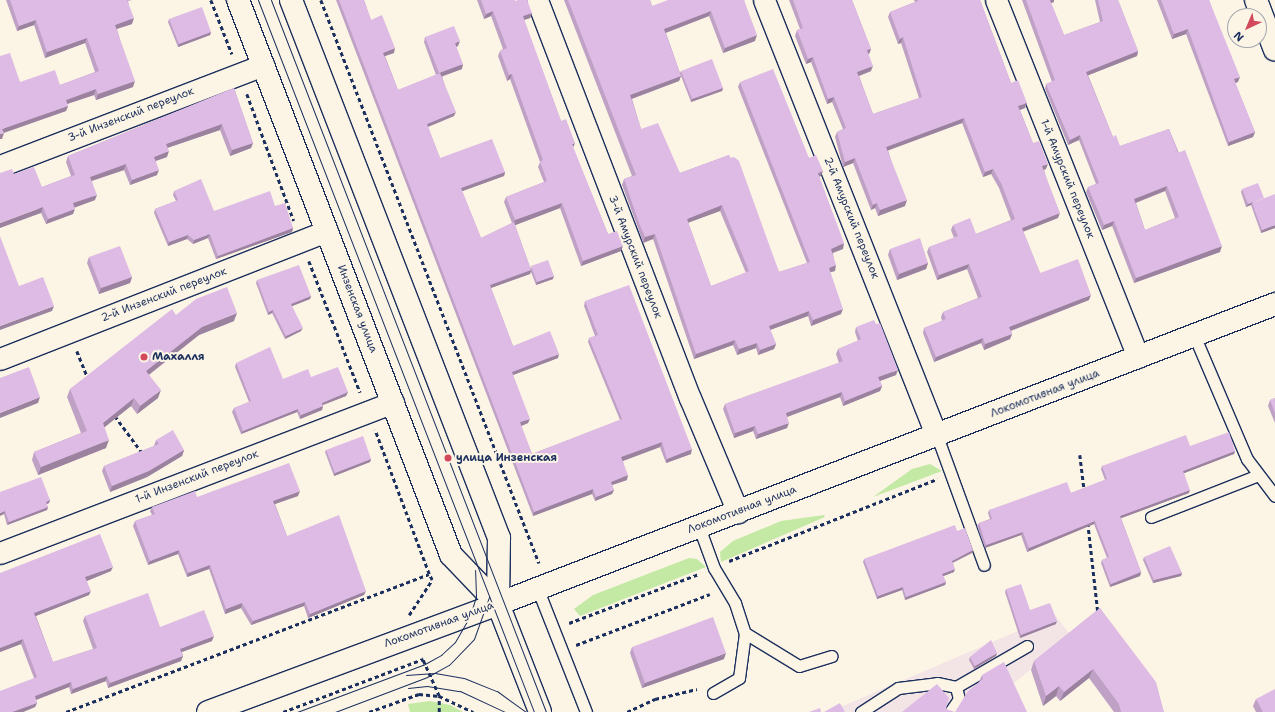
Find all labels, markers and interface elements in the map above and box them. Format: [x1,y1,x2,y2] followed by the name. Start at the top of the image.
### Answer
[1227,8,1267,48] north arrow
[1231,28,1247,45] text: N
[66,85,196,145] street label: 3-й Инзенский переулок
[1037,117,1097,241] street label: 1-й Амурский переулок
[821,155,881,281] street label: 2-й Амурский переулок
[605,194,665,320] street label: 3-й Амурский переулок
[334,263,380,355] street label: Инзенская улица
[99,265,229,325] street label: 2-й Инзенский переулок
[152,350,205,364] place label: Махалля
[139,352,149,362] marker: Махалля
[989,367,1101,421] street label: Локомотивная улица
[134,447,260,507] street label: 1-й Инзенский переулок
[456,451,557,465] place label: улица Инзенская
[443,453,453,463] marker: улица Инзенская
[686,483,798,537] street label: Локомотивная улица
[382,599,496,651] street label: Локомотивная улица

